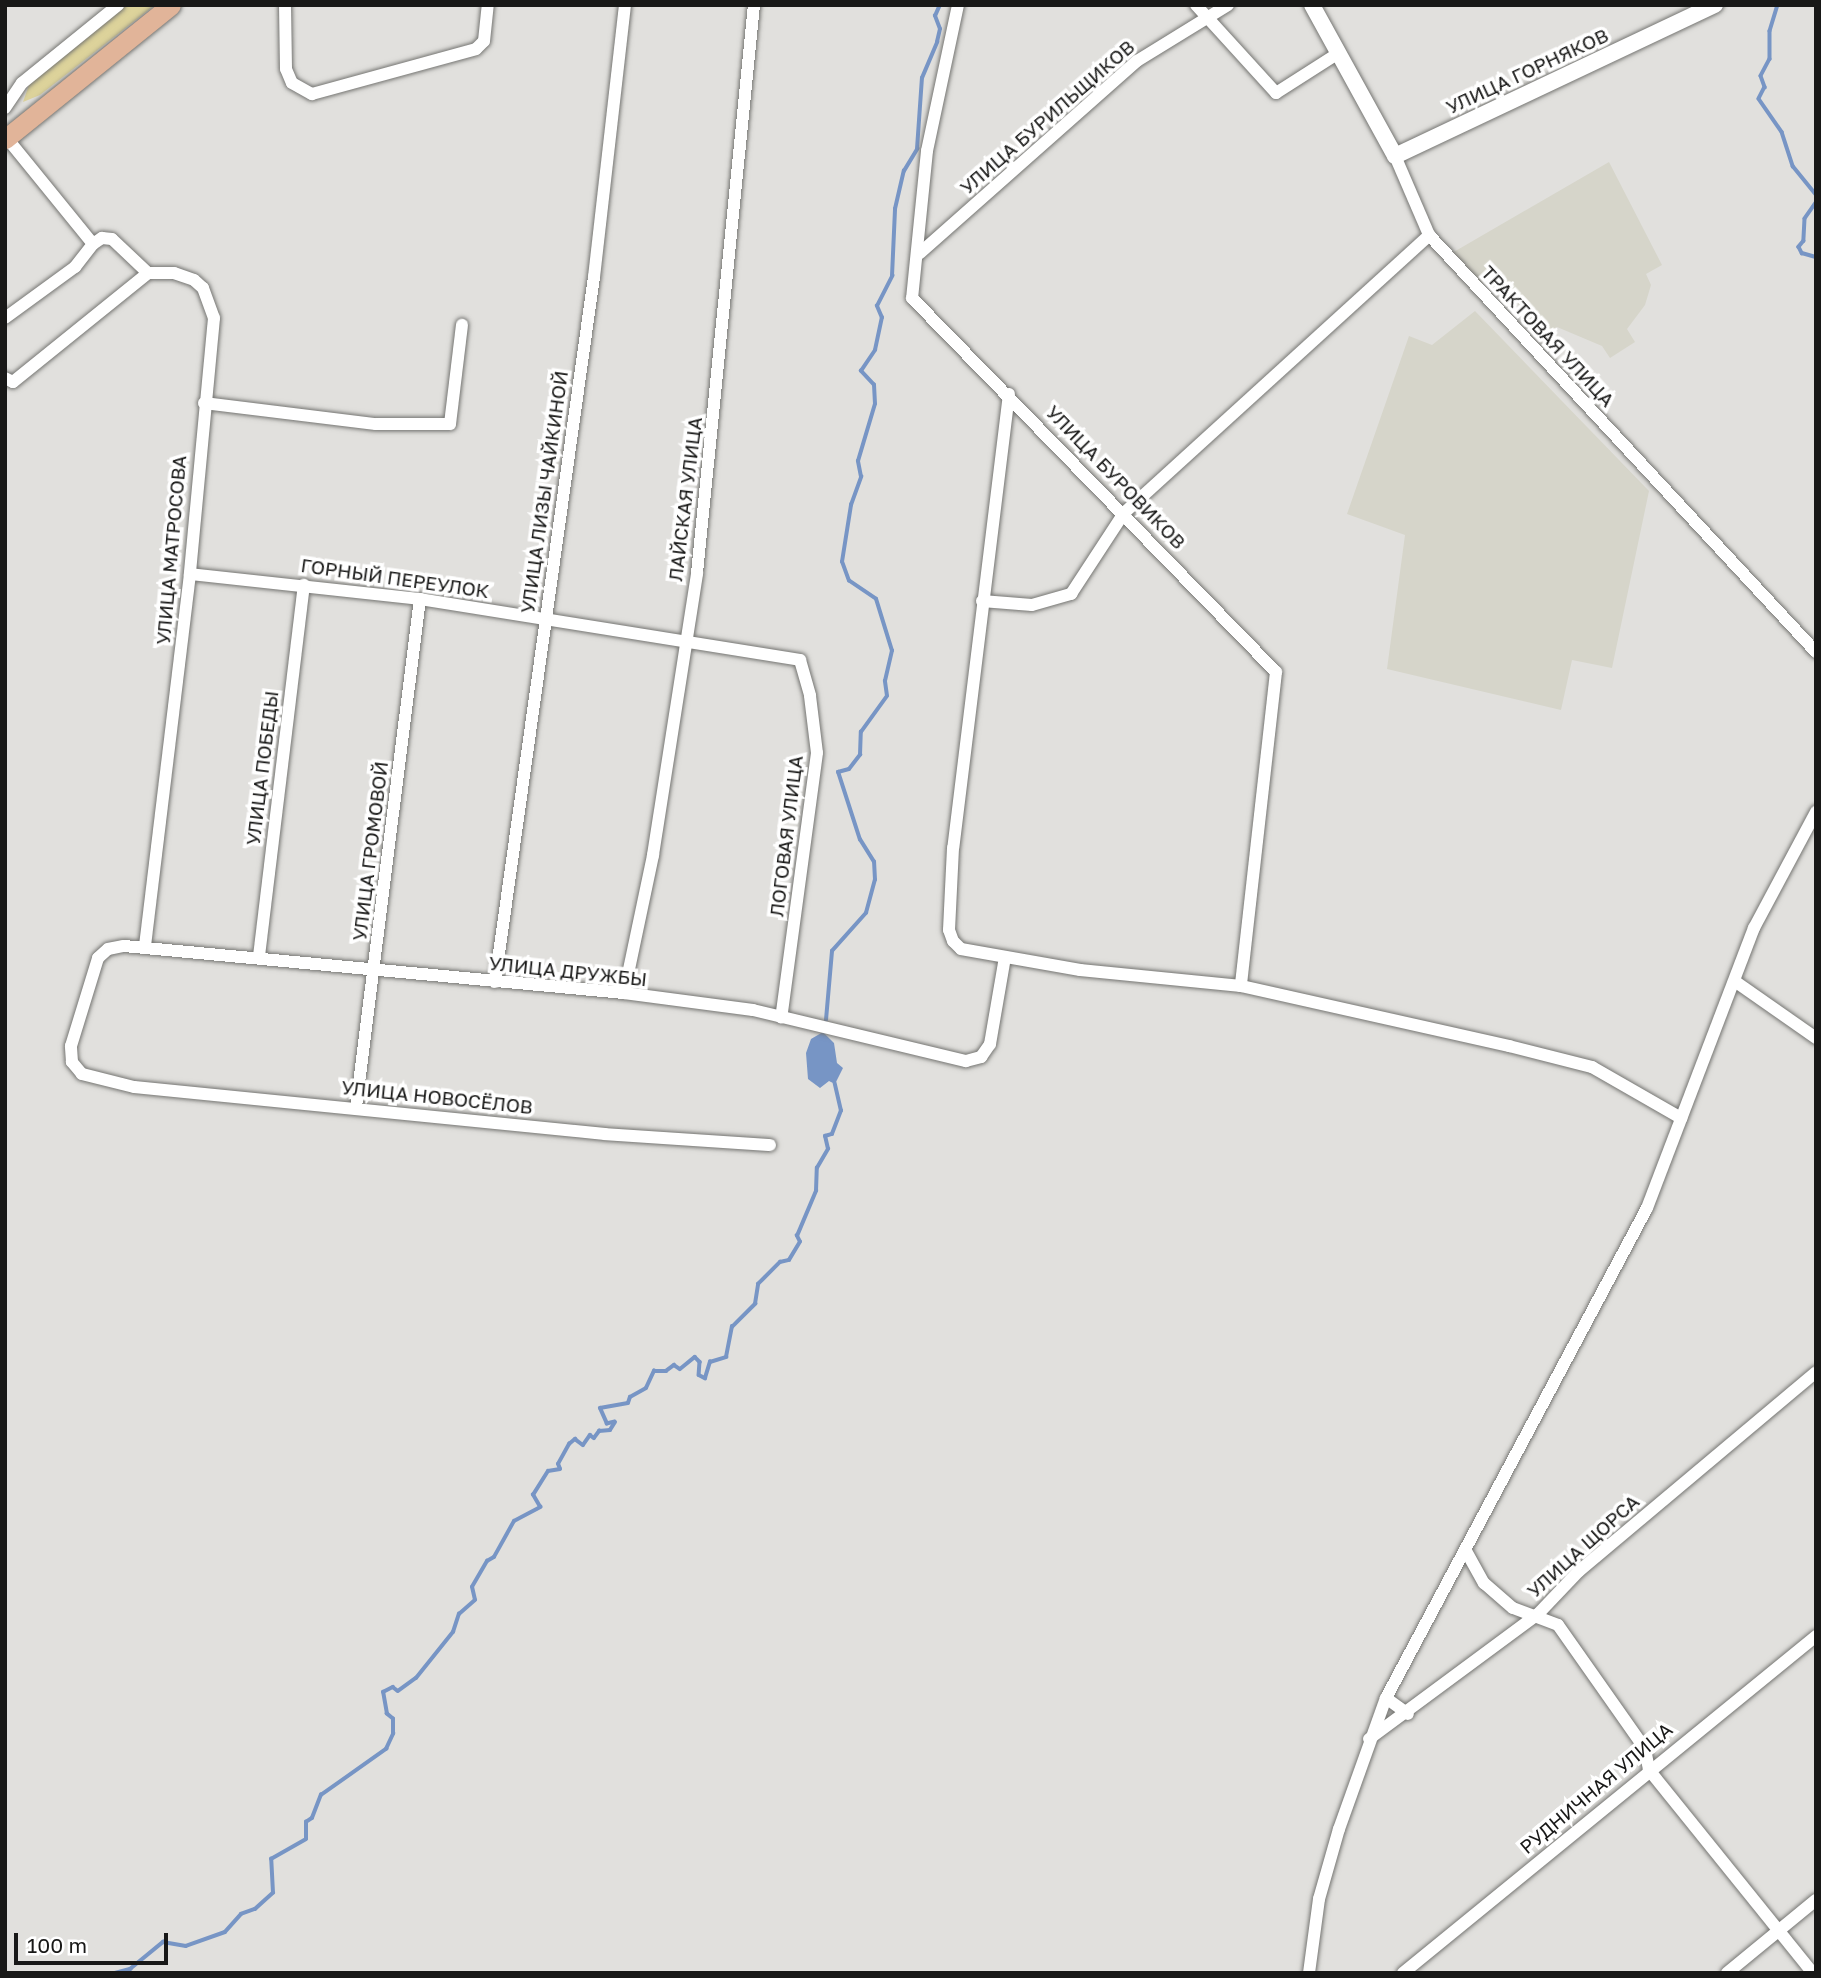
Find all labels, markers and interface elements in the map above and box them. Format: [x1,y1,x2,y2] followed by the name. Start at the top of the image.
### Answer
[1442,23,1612,119] street label: УЛИЦА ГОРНЯКОВ
[955,35,1139,199] street label: УЛИЦА БУРИЛЬЩИКОВ
[1477,261,1619,411] street label: ТРАКТОВАЯ УЛИЦА
[516,369,572,615] street label: УЛИЦА ЛИЗЫ ЧАЙКИНОЙ
[1042,401,1190,553] street label: УЛИЦА БУРОВИКОВ
[664,416,706,582] street label: ЛАЙСКАЯ УЛИЦА
[151,454,191,646] street label: УЛИЦА МАТРОСОВА
[299,553,491,603] street label: ГОРНЫЙ ПЕРЕУЛОК
[241,689,283,847] street label: УЛИЦА ПОБЕДЫ
[765,754,807,918] street label: ЛОГОВАЯ УЛИЦА
[348,760,392,942] street label: УЛИЦА ГРОМОВОЙ
[488,951,648,991] street label: УЛИЦА ДРУЖБЫ
[340,1076,534,1118] street label: УЛИЦА НОВОСЁЛОВ
[1522,1490,1644,1602] street label: УЛИЦА ЩОРСА
[1515,1718,1677,1858] street label: РУДНИЧНАЯ УЛИЦА
[18,1918,172,1962] scale bar
[27,1932,87,1958] text: 100 m

